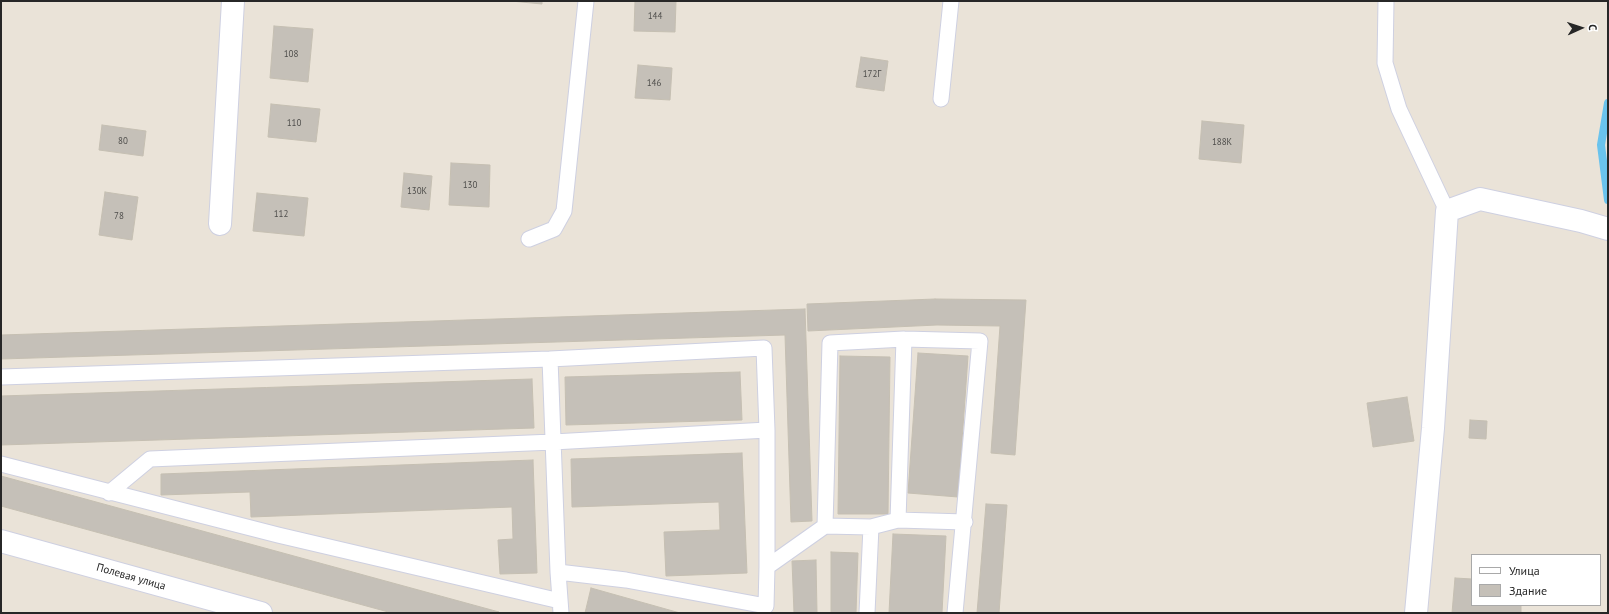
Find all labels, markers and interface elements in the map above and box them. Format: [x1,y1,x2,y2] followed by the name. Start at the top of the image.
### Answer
[1561,8,1601,48] north arrow
[648,11,662,21] house number: 144
[1586,24,1600,31] text: С
[284,49,298,59] house number: 108
[863,69,881,79] house number: 172Г
[647,78,661,88] house number: 146
[287,118,301,128] house number: 110
[118,136,128,146] house number: 80
[1212,137,1232,147] house number: 188К
[463,180,477,190] house number: 130
[407,186,427,196] house number: 130К
[274,209,288,219] house number: 112
[114,211,124,221] house number: 78
[1471,554,1601,606] legend
[95,561,167,593] street label: Полевая улица
[1509,563,1540,578] text: Улица
[1509,583,1547,598] text: Здание

